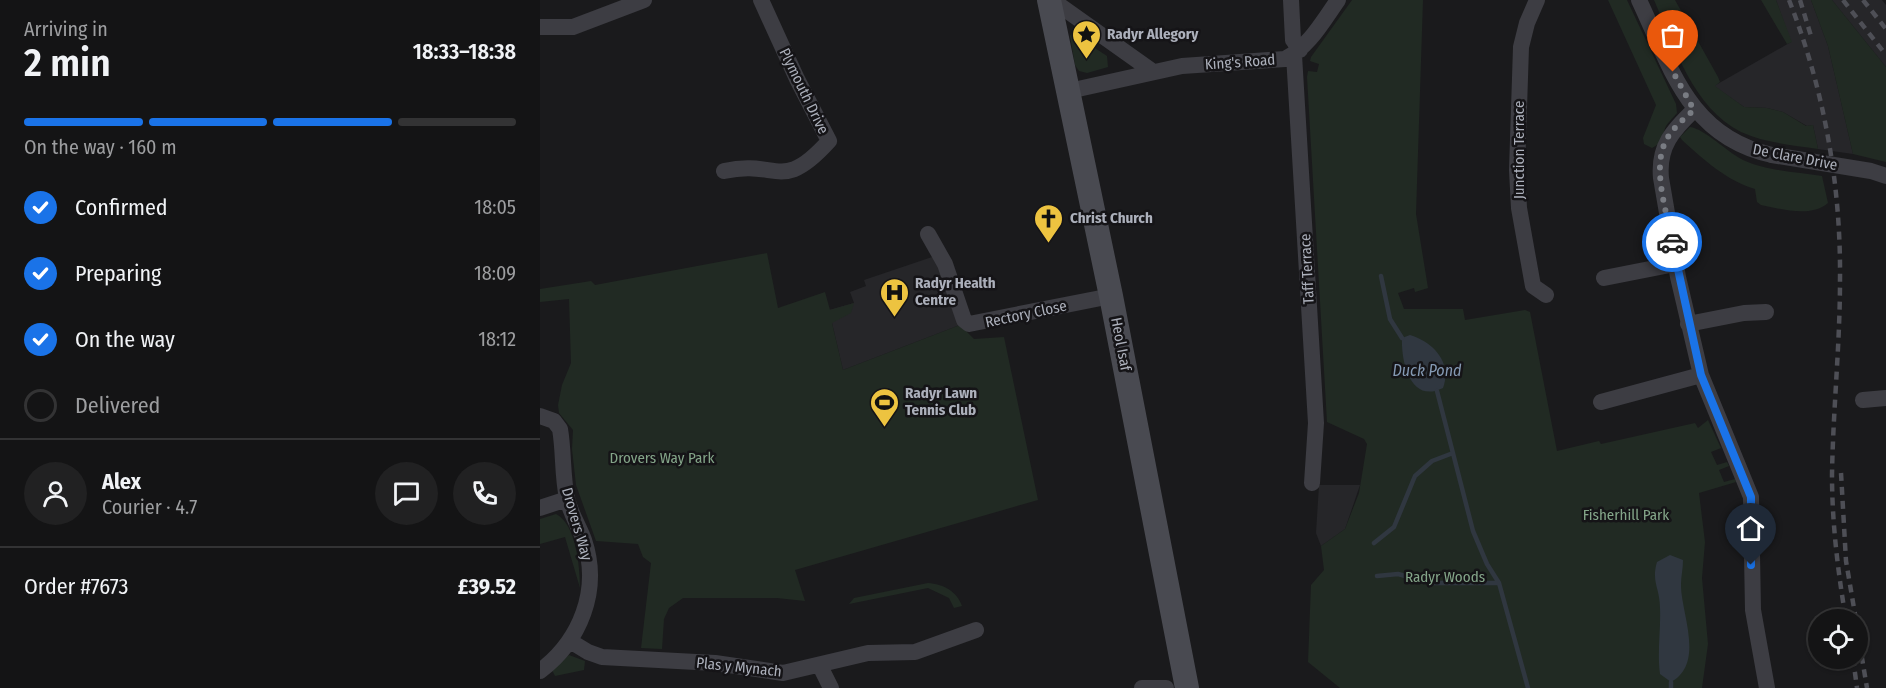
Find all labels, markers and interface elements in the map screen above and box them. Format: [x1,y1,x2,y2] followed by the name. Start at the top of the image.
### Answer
[1647,10,1698,72] pin
[24,17,108,41] text: Arriving in
[1070,18,1102,60] place icon: Radyr Allegory
[1656,19,1689,52] icon: bag
[1107,25,1199,43] place label: Radyr Allegory
[413,38,516,65] text: 18:33–18:38
[24,40,111,86] text: 2 min
[775,45,833,137] street label: Plymouth Drive
[1204,51,1276,73] street label: King's Road
[1510,101,1528,199] street label: Junction Terrace
[24,135,177,159] text: On the way · 160 m
[1751,140,1839,174] street label: De Clare Drive
[24,191,57,224] icon: check
[75,194,168,221] text: Confirmed
[474,195,516,219] text: 18:05
[1033,202,1065,244] church icon: Christ Church
[1070,209,1153,227] place label: Christ Church
[1642,212,1702,272] courier
[1656,226,1689,259] icon: car
[1296,233,1318,305] street label: Taff Terrace
[24,257,57,290] icon: check
[75,260,161,287] text: Preparing
[474,261,516,285] text: 18:09
[915,274,996,309] place label: Radyr Health Centre
[878,276,910,318] hospital icon: Radyr Health Centre
[984,297,1068,331] street label: Rectory Close
[1107,316,1135,374] street label: Heol Isaf
[24,323,57,356] icon: check
[75,326,175,353] text: On the way
[478,327,516,351] text: 18:12
[1392,361,1462,380] water label: Duck Pond
[905,384,977,419] place label: Radyr Lawn Tennis Club
[868,386,900,428] sports icon: Radyr Lawn Tennis Club
[75,392,160,419] text: Delivered
[609,449,715,467] park label: Drovers Way Park
[24,462,87,525] button: person
[375,462,438,525] button: chat
[453,462,516,525] button: phone
[102,468,141,495] text: Alex
[558,485,596,563] street label: Drovers Way
[102,495,197,519] text: Courier · 4.7
[1725,503,1776,565] pin
[1583,506,1669,524] park label: Fisherhill Park
[1734,512,1767,545] icon: home
[1405,568,1485,586] park label: Radyr Woods
[24,573,128,600] text: Order #7673
[458,573,516,600] text: £39.52
[1808,609,1868,669] map controls
[1808,609,1868,669] button: locate
[695,654,783,680] street label: Plas y Mynach

